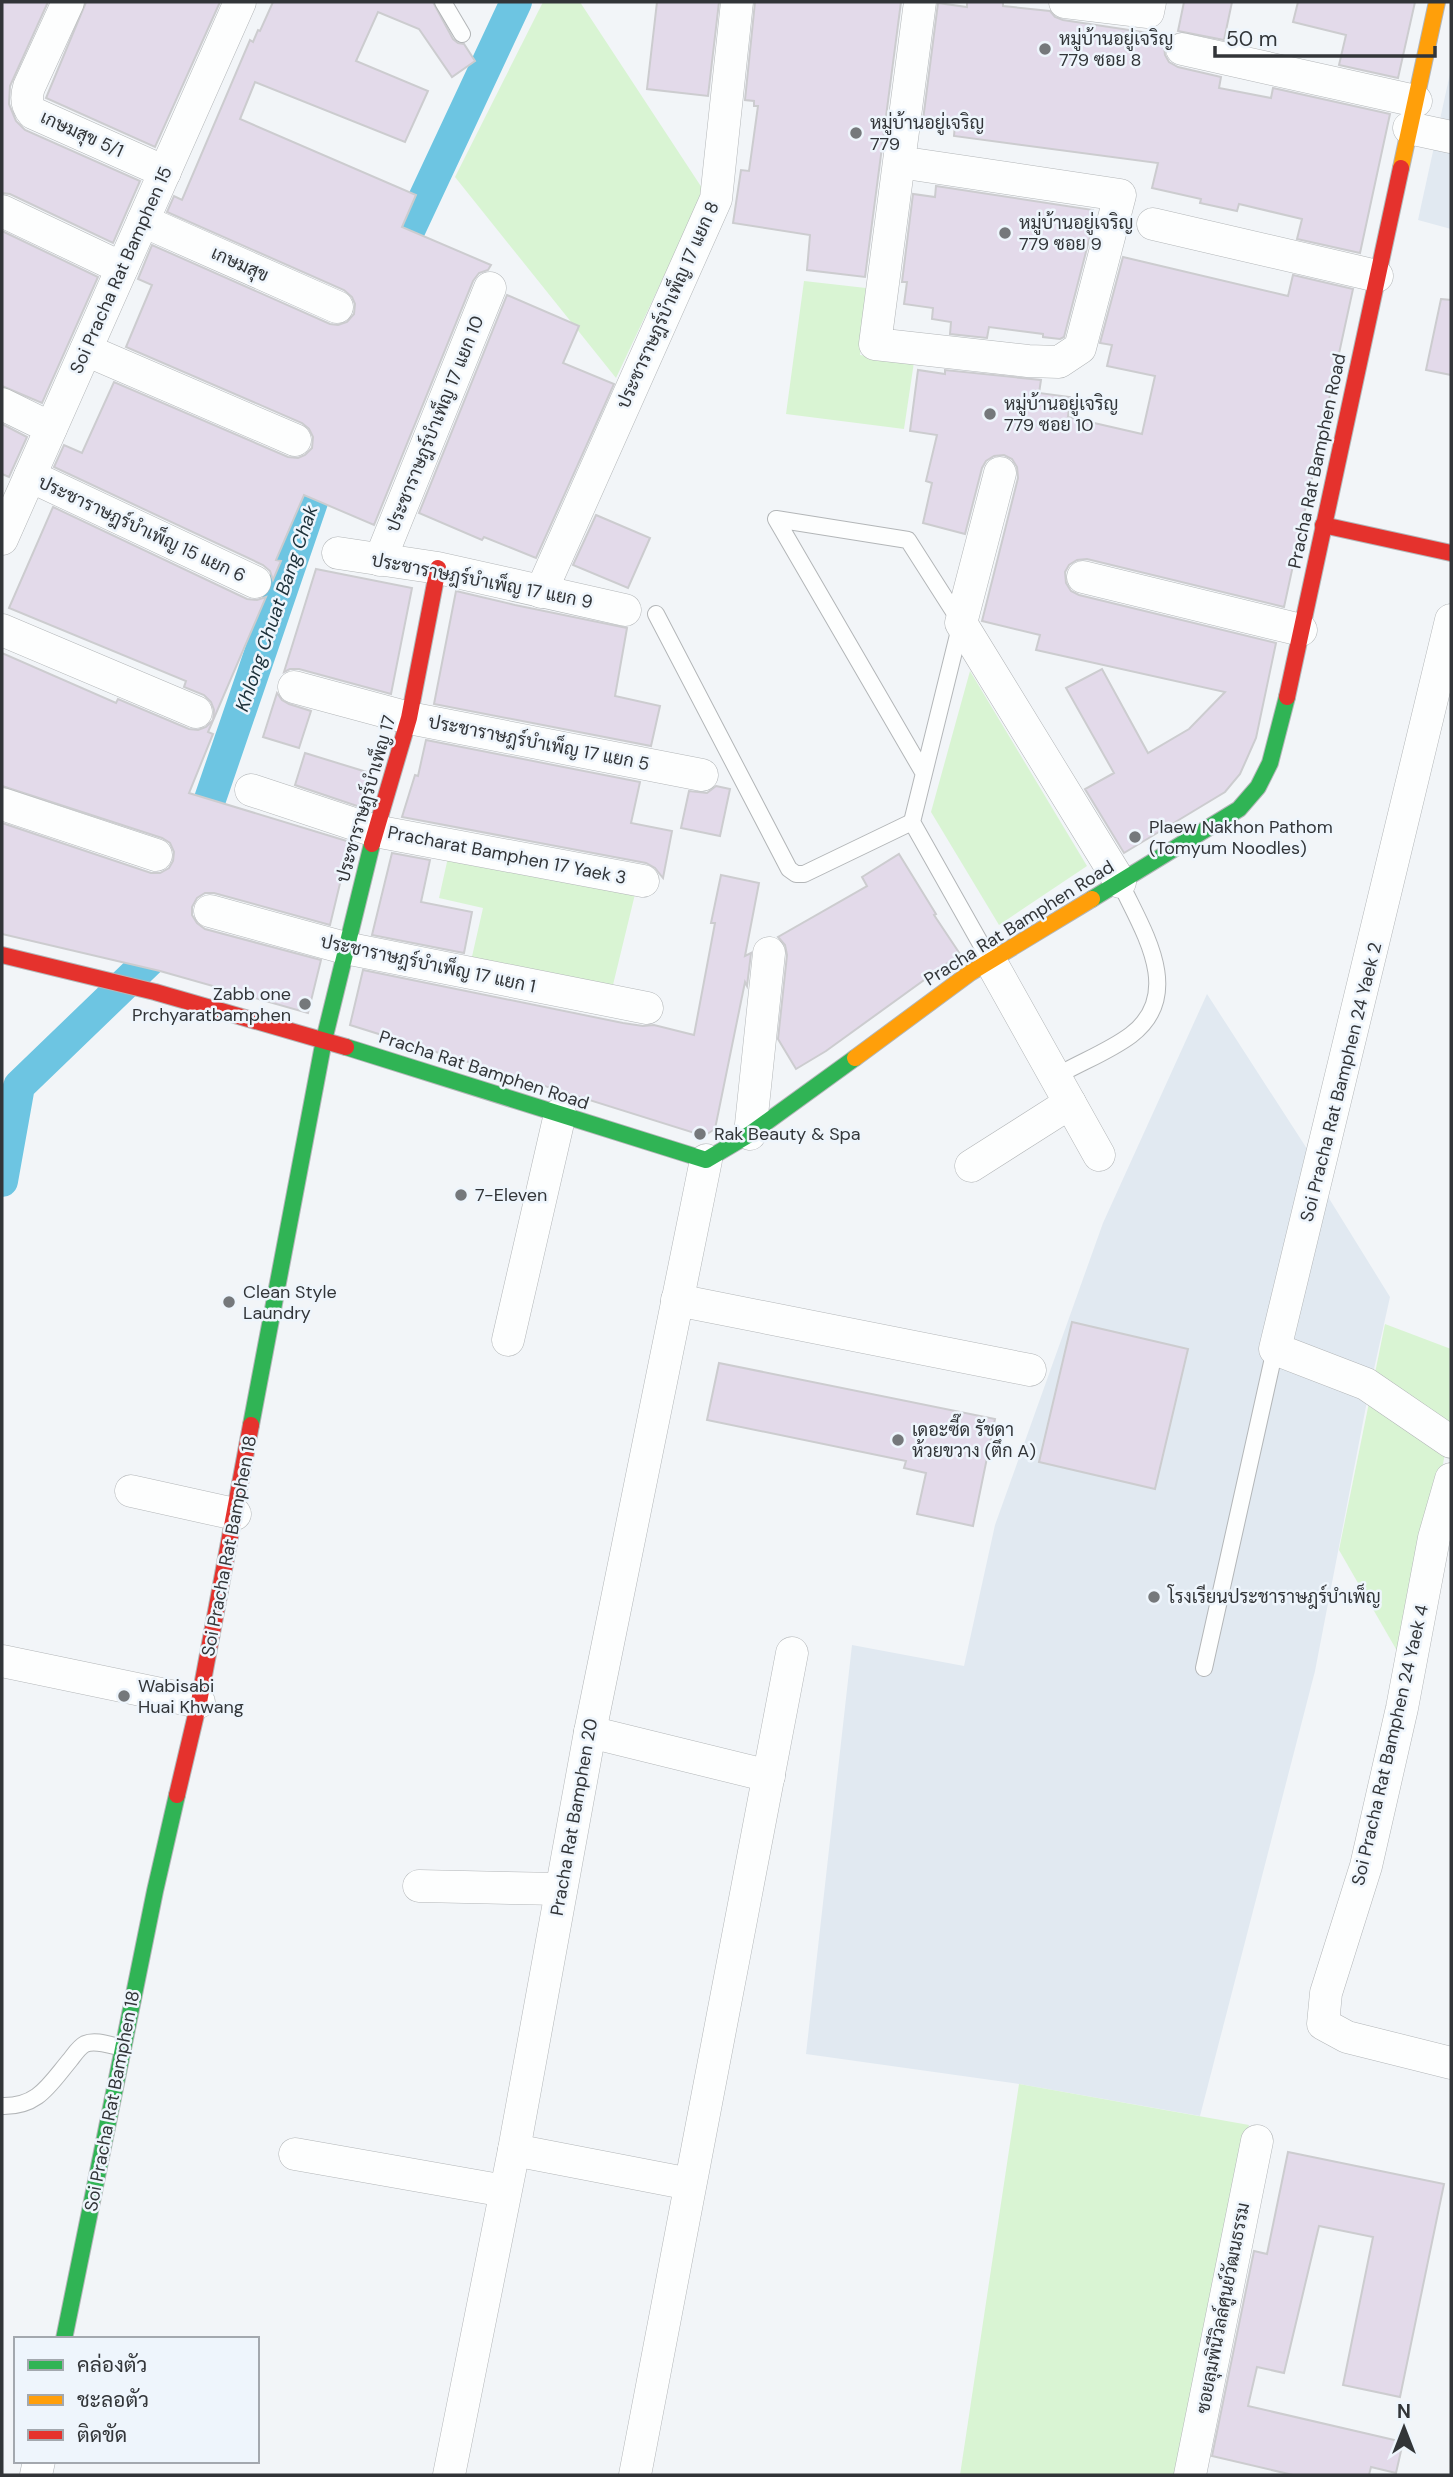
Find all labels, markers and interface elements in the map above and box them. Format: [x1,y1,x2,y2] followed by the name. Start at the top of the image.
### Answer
[1215,14,1436,58] scale bar
[1226,25,1277,53] text: 50 m
[1059,27,1173,72] place label: หมู่บ้านอยู่เจริญ 779 ซอย 8
[1037,41,1053,57] marker: หมู่บ้านอยู่เจริญ 779 ซอย 8
[37,105,127,163] street label: เกษมสุข 5/1
[870,111,984,156] place label: หมู่บ้านอยู่เจริญ 779
[848,125,864,141] marker: หมู่บ้านอยู่เจริญ 779
[64,163,178,377] street label: Soi Pracha Rat Bamphen 15
[610,197,725,412] street label: ประชาราษฎร์บำเพ็ญ 17 แยก 8
[1019,211,1133,256] place label: หมู่บ้านอยู่เจริญ 779 ซอย 9
[997,225,1013,241] marker: หมู่บ้านอยู่เจริญ 779 ซอย 9
[208,241,272,287] street label: เกษมสุข
[379,311,489,536] street label: ประชาราษฎร์บำเพ็ญ 17 แยก 10
[1282,351,1352,571] street label: Pracha Rat Bamphen Road
[1004,392,1118,437] place label: หมู่บ้านอยู่เจริญ 779 ซอย 10
[982,406,998,422] marker: หมู่บ้านอยู่เจริญ 779 ซอย 10
[34,468,250,588] street label: ประชาราษฎร์บำเพ็ญ 15 แยก 6
[229,501,324,715] water label: Khlong Chuat Bang Chak
[369,546,595,614] street label: ประชาราษฎร์บำเพ็ญ 17 แยก 9
[426,708,652,776] street label: ประชาราษฎร์บำเพ็ญ 17 แยก 5
[329,712,401,885] street label: ประชาราษฎร์บำเพ็ญ 17
[1149,815,1333,860] place label: Plaew Nakhon Pathom (Tomyum Noodles)
[386,820,628,890] street label: Pracharat Bamphen 17 Yaek 3
[1127,829,1143,845] marker: Plaew Nakhon Pathom (Tomyum Noodles)
[920,855,1118,991] street label: Pracha Rat Bamphen Road
[318,928,538,999] street label: ประชาราษฎร์บำเพ็ญ 17 แยก 1
[1295,940,1387,1224] street label: Soi Pracha Rat Bamphen 24 Yaek 2
[132,982,291,1027] place label: Zabb one Prchyaratbamphen
[297,996,313,1012] marker: Zabb one Prchyaratbamphen
[376,1025,592,1115] street label: Pracha Rat Bamphen Road
[714,1122,861,1146] place label: Rak Beauty & Spa
[692,1126,708,1142] marker: Rak Beauty & Spa
[475,1183,547,1207] place label: 7-Eleven
[453,1187,469,1203] marker: 7-Eleven
[243,1280,337,1325] place label: Clean Style Laundry
[221,1294,237,1310] marker: Clean Style Laundry
[912,1413,1036,1463] place label: เดอะซี๊ด รัชดา ห้วยขวาง (ตึก A)
[890,1432,906,1448] marker: เดอะซี๊ด รัชดา ห้วยขวาง (ตึก A)
[196,1434,262,1658] street label: Soi Pracha Rat Bamphen 18
[1167,1583,1381,1609] place label: โรงเรียนประชาราษฎร์บำเพ็ญ
[1146,1589,1162,1605] marker: โรงเรียนประชาราษฎร์บำเพ็ญ
[1346,1602,1434,1888] street label: Soi Pracha Rat Bamphen 24 Yaek 4
[138,1674,244,1719] place label: Wabisabi Huai Khwang
[116,1688,132,1704] marker: Wabisabi Huai Khwang
[545,1716,603,1918] street label: Pracha Rat Bamphen 20
[79,1989,145,2213] street label: Soi Pracha Rat Bamphen 18
[1190,2200,1256,2416] street label: ซอยลุมพินีวิลล์ศูนย์วัฒนธรรม
[14,2337,259,2463] legend
[77,2351,147,2379] text: คล่องตัว
[77,2386,149,2414] text: ชะลอตัว
[1369,2393,1439,2463] north arrow
[1397,2399,1411,2424] text: N
[77,2421,127,2449] text: ติดขัด

